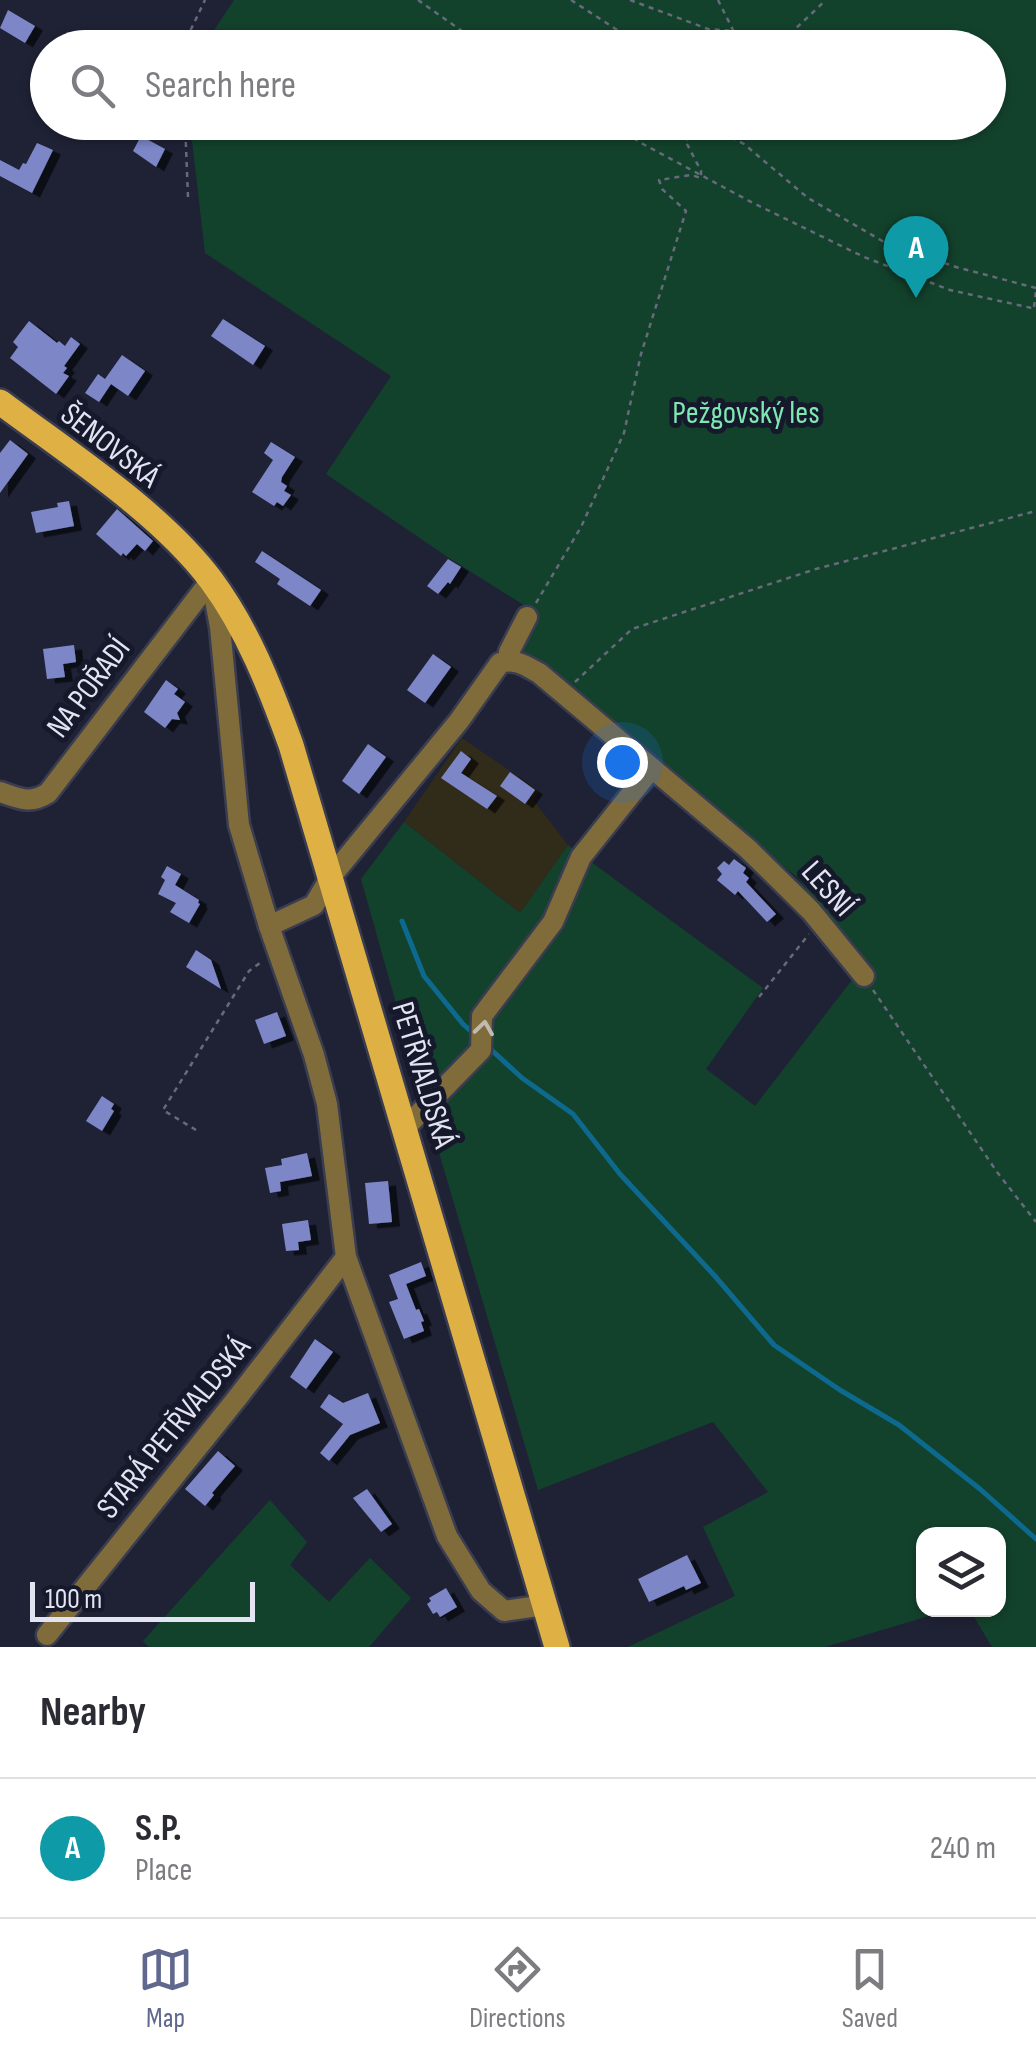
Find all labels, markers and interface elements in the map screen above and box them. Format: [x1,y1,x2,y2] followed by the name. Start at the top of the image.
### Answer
[30,30,1006,140] search box
[65,58,120,113] icon: search
[145,63,296,108] text: Search here
[884,216,948,298] pin: A
[672,394,820,433] park label: Pežgovský les
[53,395,168,497] street label: ŠENOVSKÁ
[39,630,139,746] street label: NA POŘADÍ
[597,737,648,788] your location
[793,853,863,925] street label: LESNÍ
[382,997,464,1153] street label: PETŘVALDSKÁ
[473,1019,494,1036] one-way arrow
[89,1329,259,1527] street label: STARÁ PETŘVALDSKÁ
[916,1527,1006,1617] map controls
[916,1527,1006,1617] button: layers
[30,1577,255,1622] scale bar
[45,1583,102,1616] text: 100 m
[40,1687,146,1738] text: Nearby
[135,1806,182,1851] text: S.P.
[65,1829,80,1868] text: A
[930,1829,996,1868] text: 240 m
[135,1851,192,1890] text: Place
[138,1942,193,2035] tab: Map
[469,1942,566,2035] tab: Directions
[842,1942,898,2035] tab: Saved

